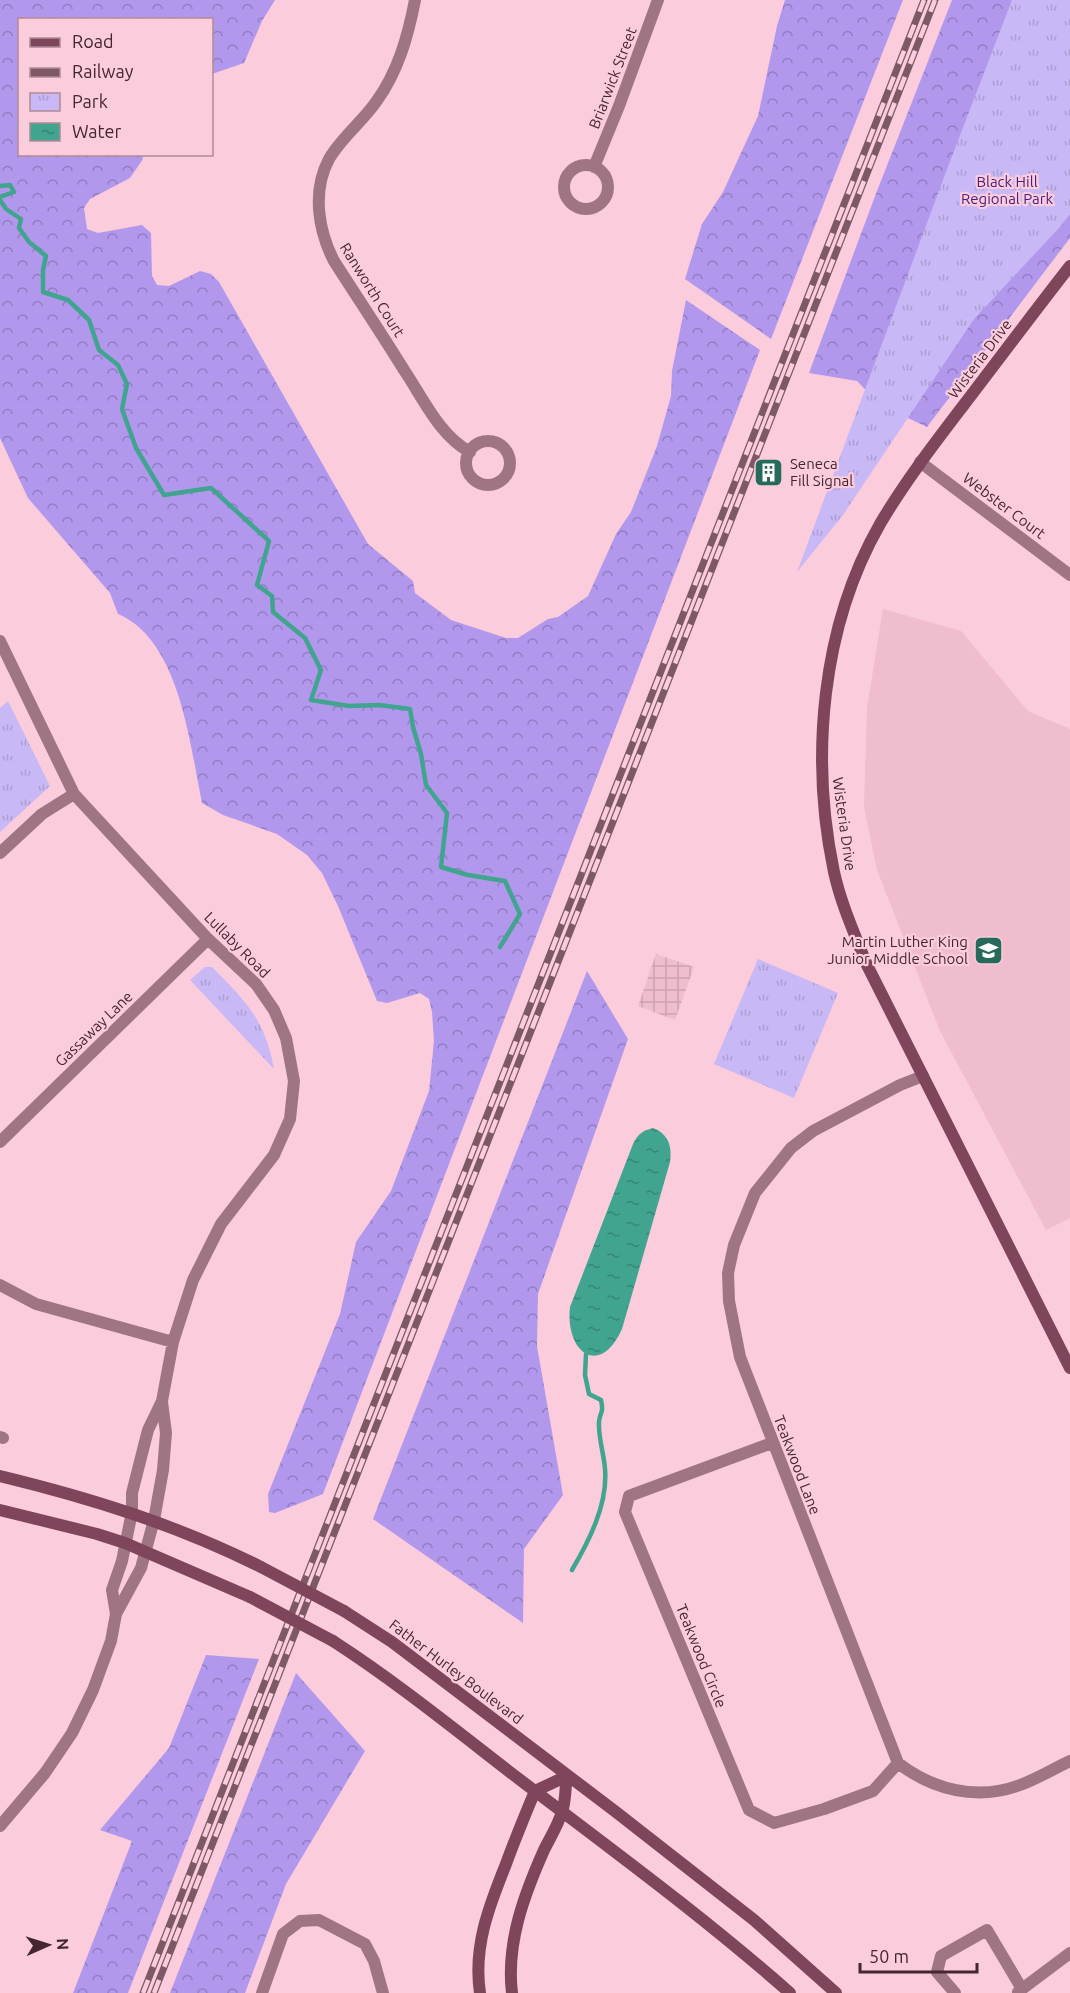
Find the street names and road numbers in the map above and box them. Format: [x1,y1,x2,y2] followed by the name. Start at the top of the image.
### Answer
[585,24,640,131] street label: Briarwick Street
[337,240,408,340] street label: Ranworth Court
[944,316,1015,402] street label: Wisteria Drive
[960,469,1049,542] street label: Webster Court
[830,776,859,872] street label: Wisteria Drive
[201,908,274,981] street label: Lullaby Road
[52,988,136,1070] street label: Gassaway Lane
[771,1413,824,1517] street label: Teakwood Lane
[673,1601,730,1710] street label: Teakwood Circle
[386,1616,527,1727] street label: Father Hurley Boulevard

